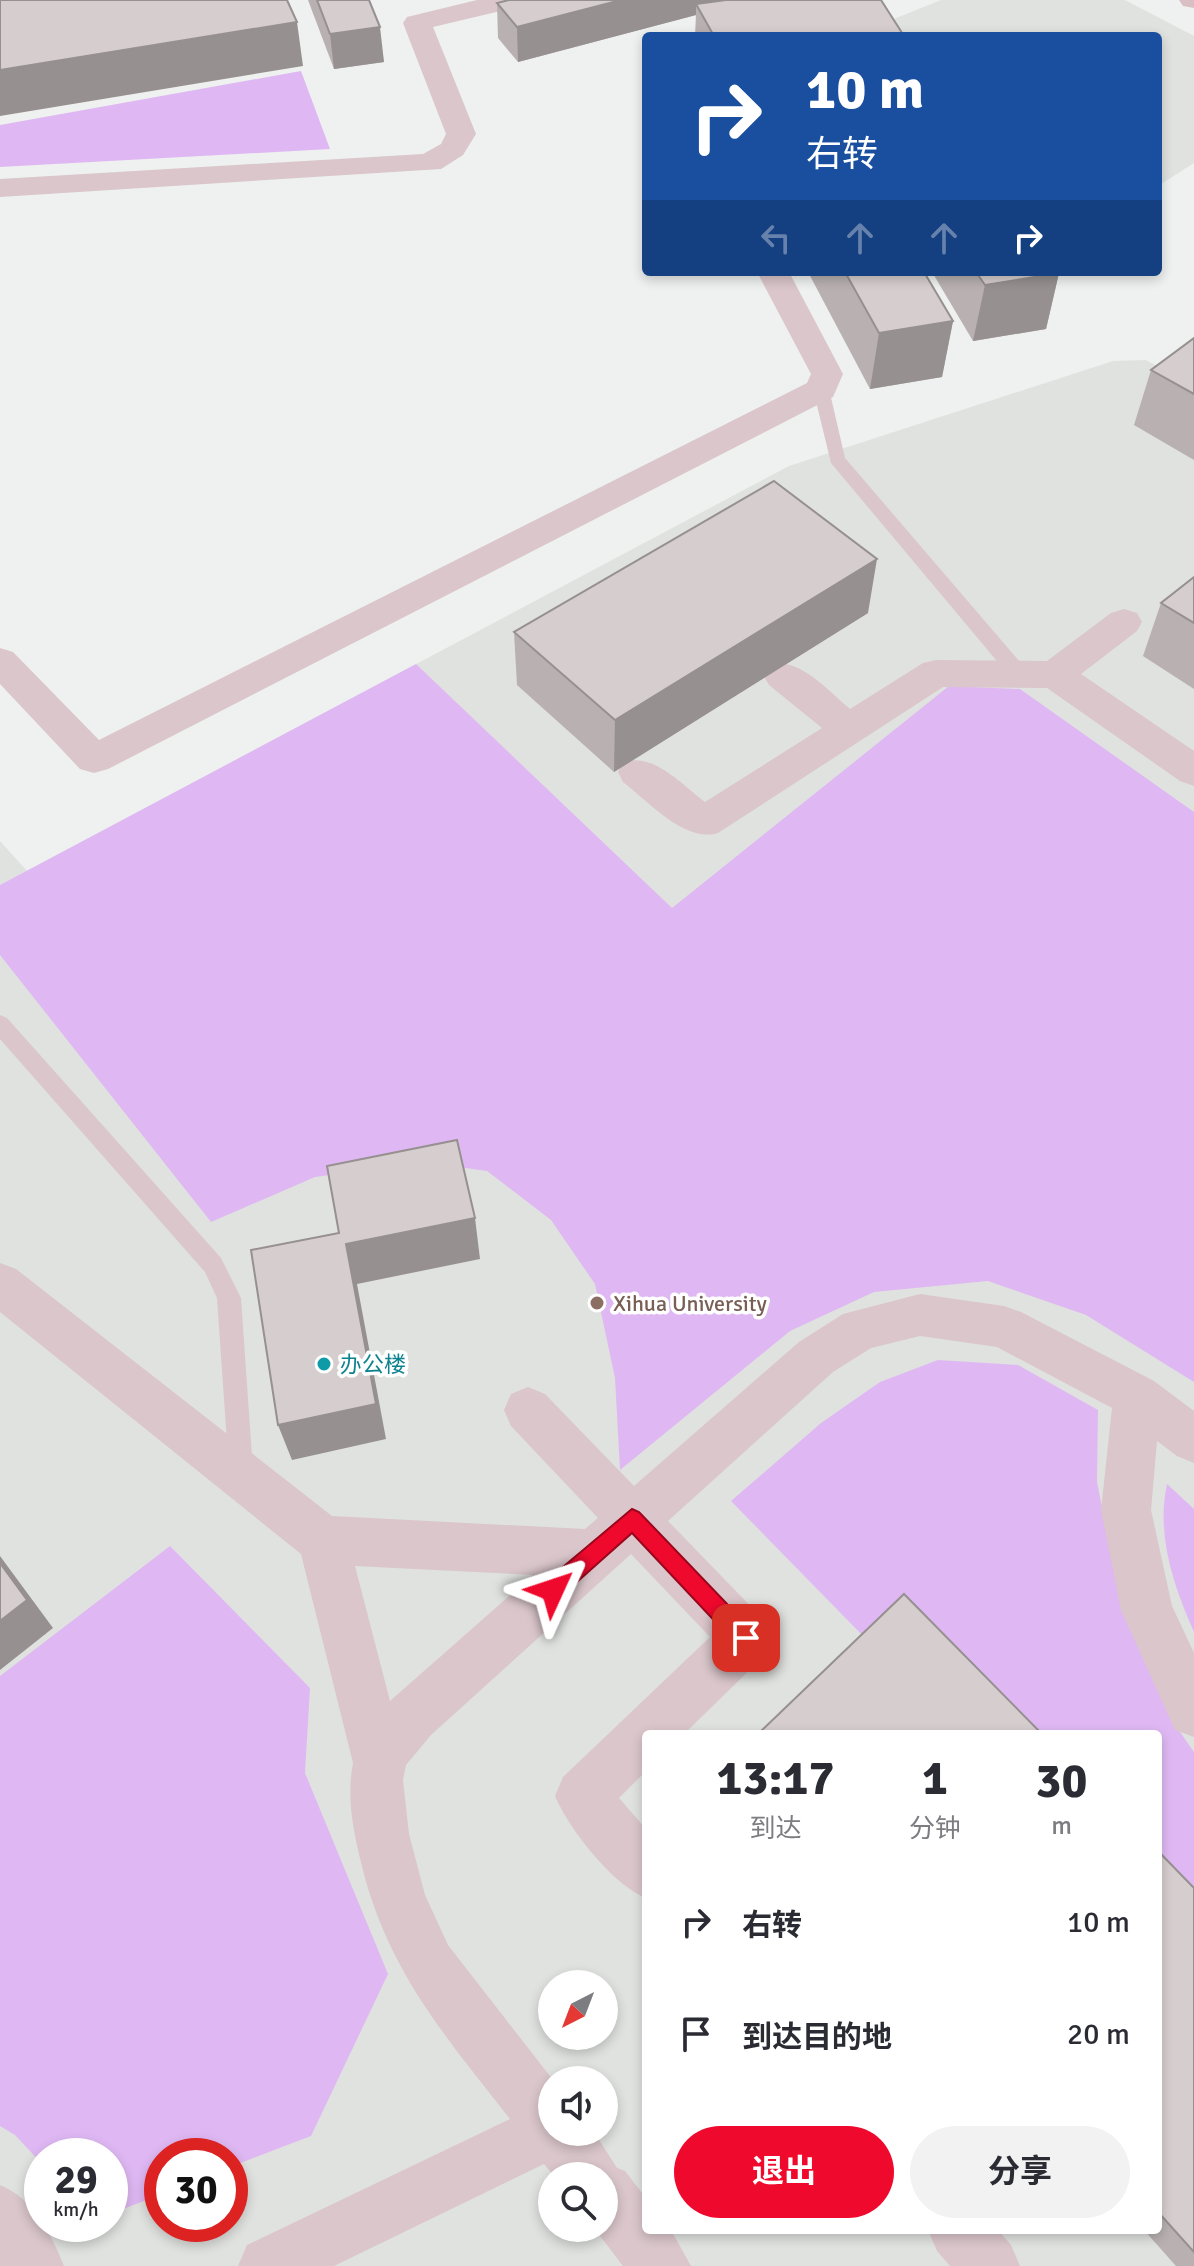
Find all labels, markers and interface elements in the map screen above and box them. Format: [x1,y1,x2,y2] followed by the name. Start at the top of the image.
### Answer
[806,55,924,124] text: 10 m
[674,64,778,168] icon: right
[806,132,878,177] text: 右转
[754,216,798,260] icon: left
[838,216,882,260] icon: ahead
[922,216,966,260] icon: ahead
[1006,216,1050,260] icon: right
[613,1290,767,1317] place label: Xihua University
[588,1294,606,1312] marker: Xihua University
[340,1351,406,1378] place label: 办公楼
[315,1355,333,1373] marker: 办公楼
[511,1548,595,1632] position arrow
[712,1604,780,1672] pin
[724,1616,768,1660] icon: arrive
[717,1749,834,1808] text: 13:17
[922,1749,948,1808] text: 1
[1036,1752,1087,1811] text: 30
[1051,1810,1072,1842] text: m
[749,1813,802,1845] text: 到达
[909,1813,961,1845] text: 分钟
[674,1900,718,1944] icon: right
[1067,1904,1130,1941] text: 10 m
[742,1907,802,1944] text: 右转
[538,1970,618,2050] north arrow
[538,1970,618,2242] map controls
[674,2012,718,2056] icon: arrive
[1067,2016,1130,2053] text: 20 m
[742,2019,892,2056] text: 到达目的地
[538,2066,618,2146] button: sound
[674,2126,894,2218] button: 退出
[910,2126,1130,2218] button: 分享
[144,2138,248,2242] speed limit sign: 30
[54,2155,98,2205] text: 29
[538,2162,618,2242] button: search
[53,2197,99,2222] text: km/h

